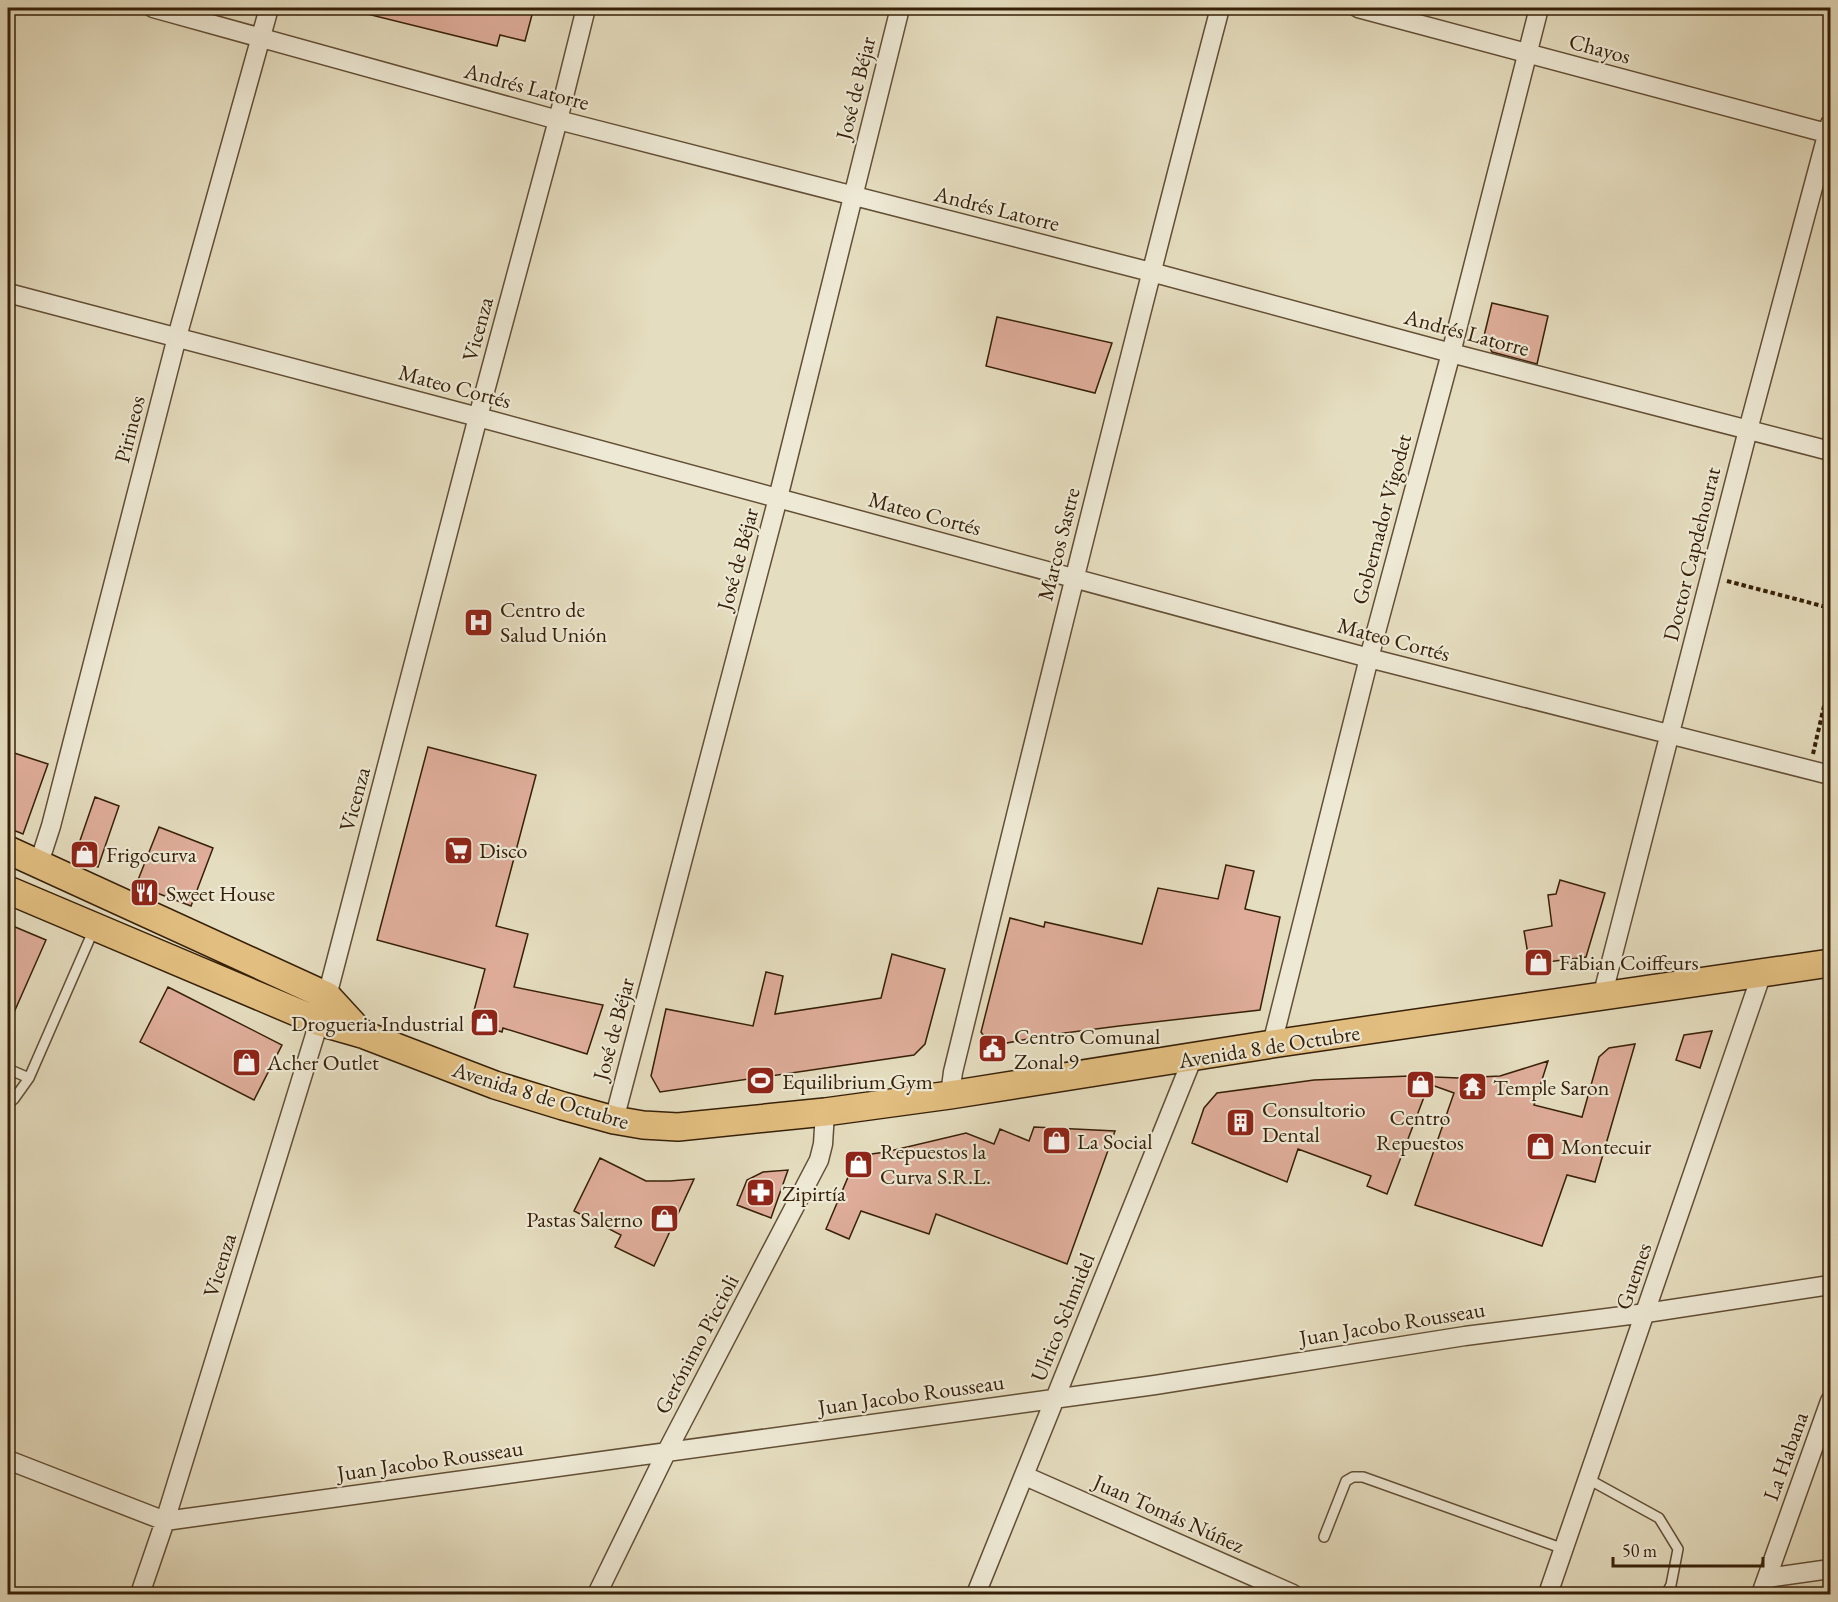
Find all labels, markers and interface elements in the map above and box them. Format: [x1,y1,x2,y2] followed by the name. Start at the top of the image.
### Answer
[1566,26,1634,71] street label: Chayos
[828,33,882,145] street label: José de Béjar
[460,56,593,117] street label: Andrés Latorre
[930,179,1063,238] street label: Andrés Latorre
[455,294,500,365] street label: Vicenza
[1400,302,1533,363] street label: Andrés Latorre
[395,358,514,415] street label: Mateo Cortés
[107,393,152,466] street label: Pirineos
[1345,431,1418,607] street label: Gobernador Vigodet
[1656,464,1727,644] street label: Doctor Capdehourat
[1030,484,1087,604] street label: Marcos Sastre
[865,485,984,542] street label: Mateo Cortés
[709,504,765,616] street label: José de Béjar
[500,595,608,649] place label: Centro de Salud Unión
[463,606,495,638] hospital icon: Centro de Salud Unión
[1334,611,1453,668] street label: Mateo Cortés
[332,764,377,835] street label: Vicenza
[442,834,474,866] supermarket icon: Disco
[479,836,528,865] place label: Disco
[69,838,101,870] shop icon: Frigocurva
[106,840,197,869] place label: Frigocurva
[129,877,161,909] restaurant icon: Sweet House
[166,879,275,908] place label: Sweet House
[1522,946,1554,978] shop icon: Fabian Coiffeurs
[1559,948,1699,977] place label: Fabian Coiffeurs
[585,974,641,1086] street label: José de Béjar
[469,1007,501,1039] shop icon: Drogueria Industrial
[291,1009,464,1038] place label: Drogueria Industrial
[1175,1018,1362,1075] street label: Avenida 8 de Octubre
[1014,1022,1160,1076] place label: Centro Comunal Zonal 9
[977,1033,1009,1065] public building icon: Centro Comunal Zonal 9
[230,1046,262,1078] shop icon: Acher Outlet
[266,1048,379,1077] place label: Acher Outlet
[448,1055,633,1136] street label: Avenida 8 de Octubre
[745,1065,777,1097] sports icon: Equilibrium Gym
[782,1067,933,1096] place label: Equilibrium Gym
[1404,1069,1436,1101] shop icon: Centro Repuestos
[1456,1071,1488,1103] temple icon: Temple Saron
[1493,1073,1610,1102] place label: Temple Saron
[1262,1095,1366,1149] place label: Consultorio Dental
[1376,1103,1464,1157] place label: Centro Repuestos
[1225,1106,1257,1138] building icon: Consultorio Dental
[1040,1125,1072,1157] shop icon: La Social
[1077,1127,1153,1156] place label: La Social
[1524,1130,1556,1162] shop icon: Montecuir
[1561,1132,1652,1161] place label: Montecuir
[880,1137,991,1191] place label: Repuestos la Curva S.R.L.
[843,1148,875,1180] shop icon: Repuestos la Curva S.R.L.
[745,1177,777,1209] pharmacy icon: Zipirtía
[782,1179,846,1208] place label: Zipirtía
[648,1203,680,1235] shop icon: Pastas Salerno
[526,1205,643,1234] place label: Pastas Salerno
[196,1229,243,1301] street label: Vicenza
[1609,1239,1658,1314] street label: Guemes
[1024,1249,1101,1386] street label: Ulrico Schmidel
[648,1269,745,1419] street label: Gerónimo Piccioli
[1295,1294,1487,1353] street label: Juan Jacobo Rousseau
[814,1367,1006,1422] street label: Juan Jacobo Rousseau
[1756,1407,1815,1505] street label: La Habana
[333,1433,525,1488] street label: Juan Jacobo Rousseau
[1087,1466,1249,1560] street label: Juan Tomás Núñez
[1613,1530,1763,1568] scale bar
[1622,1539,1657,1562] text: 50 m

